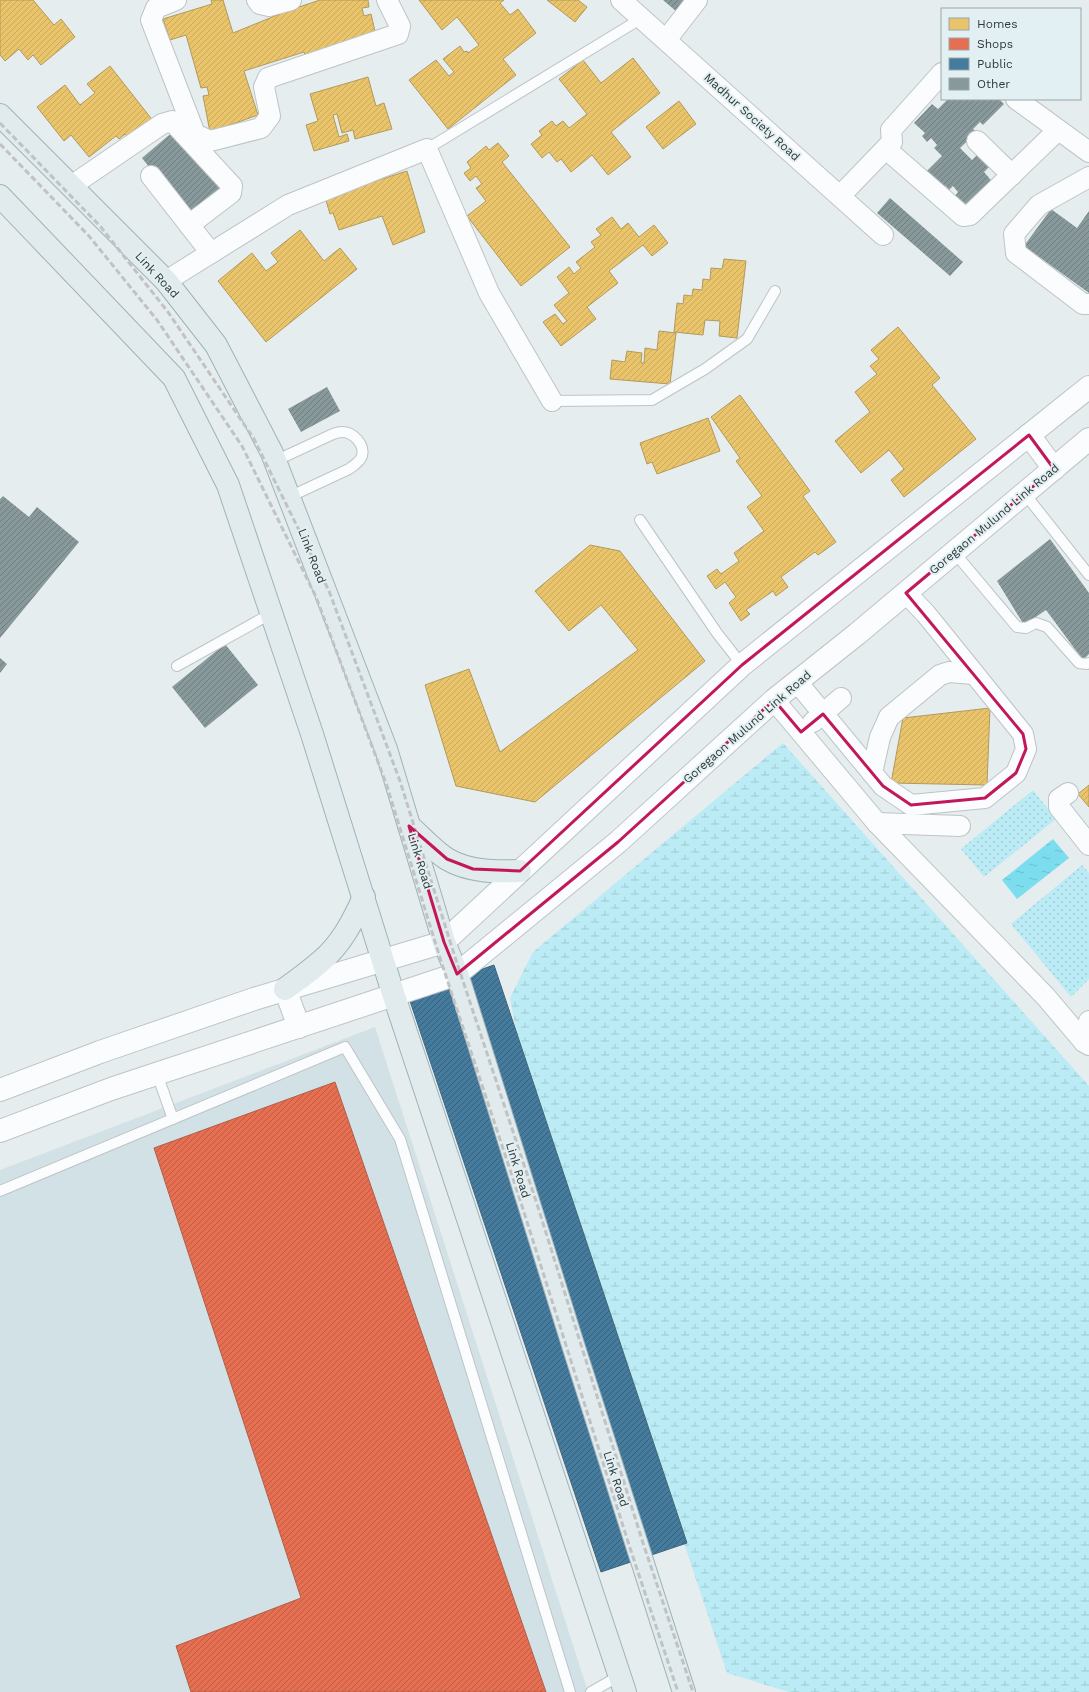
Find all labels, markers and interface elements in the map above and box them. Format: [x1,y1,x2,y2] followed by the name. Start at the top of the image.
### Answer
[941,8,1081,100] legend
[977,17,1018,31] text: Homes
[977,37,1013,51] text: Shops
[977,57,1013,71] text: Public
[701,70,803,164] street label: Madhur Society Road
[977,77,1010,91] text: Other
[132,249,182,301] street label: Link Road
[926,461,1062,577] street label: Goregaon Mulund Link Road
[295,527,329,585] street label: Link Road
[680,668,814,786] street label: Goregaon Mulund Link Road
[405,831,435,891] street label: Link Road
[503,1140,533,1200] street label: Link Road
[600,1449,632,1509] street label: Link Road

